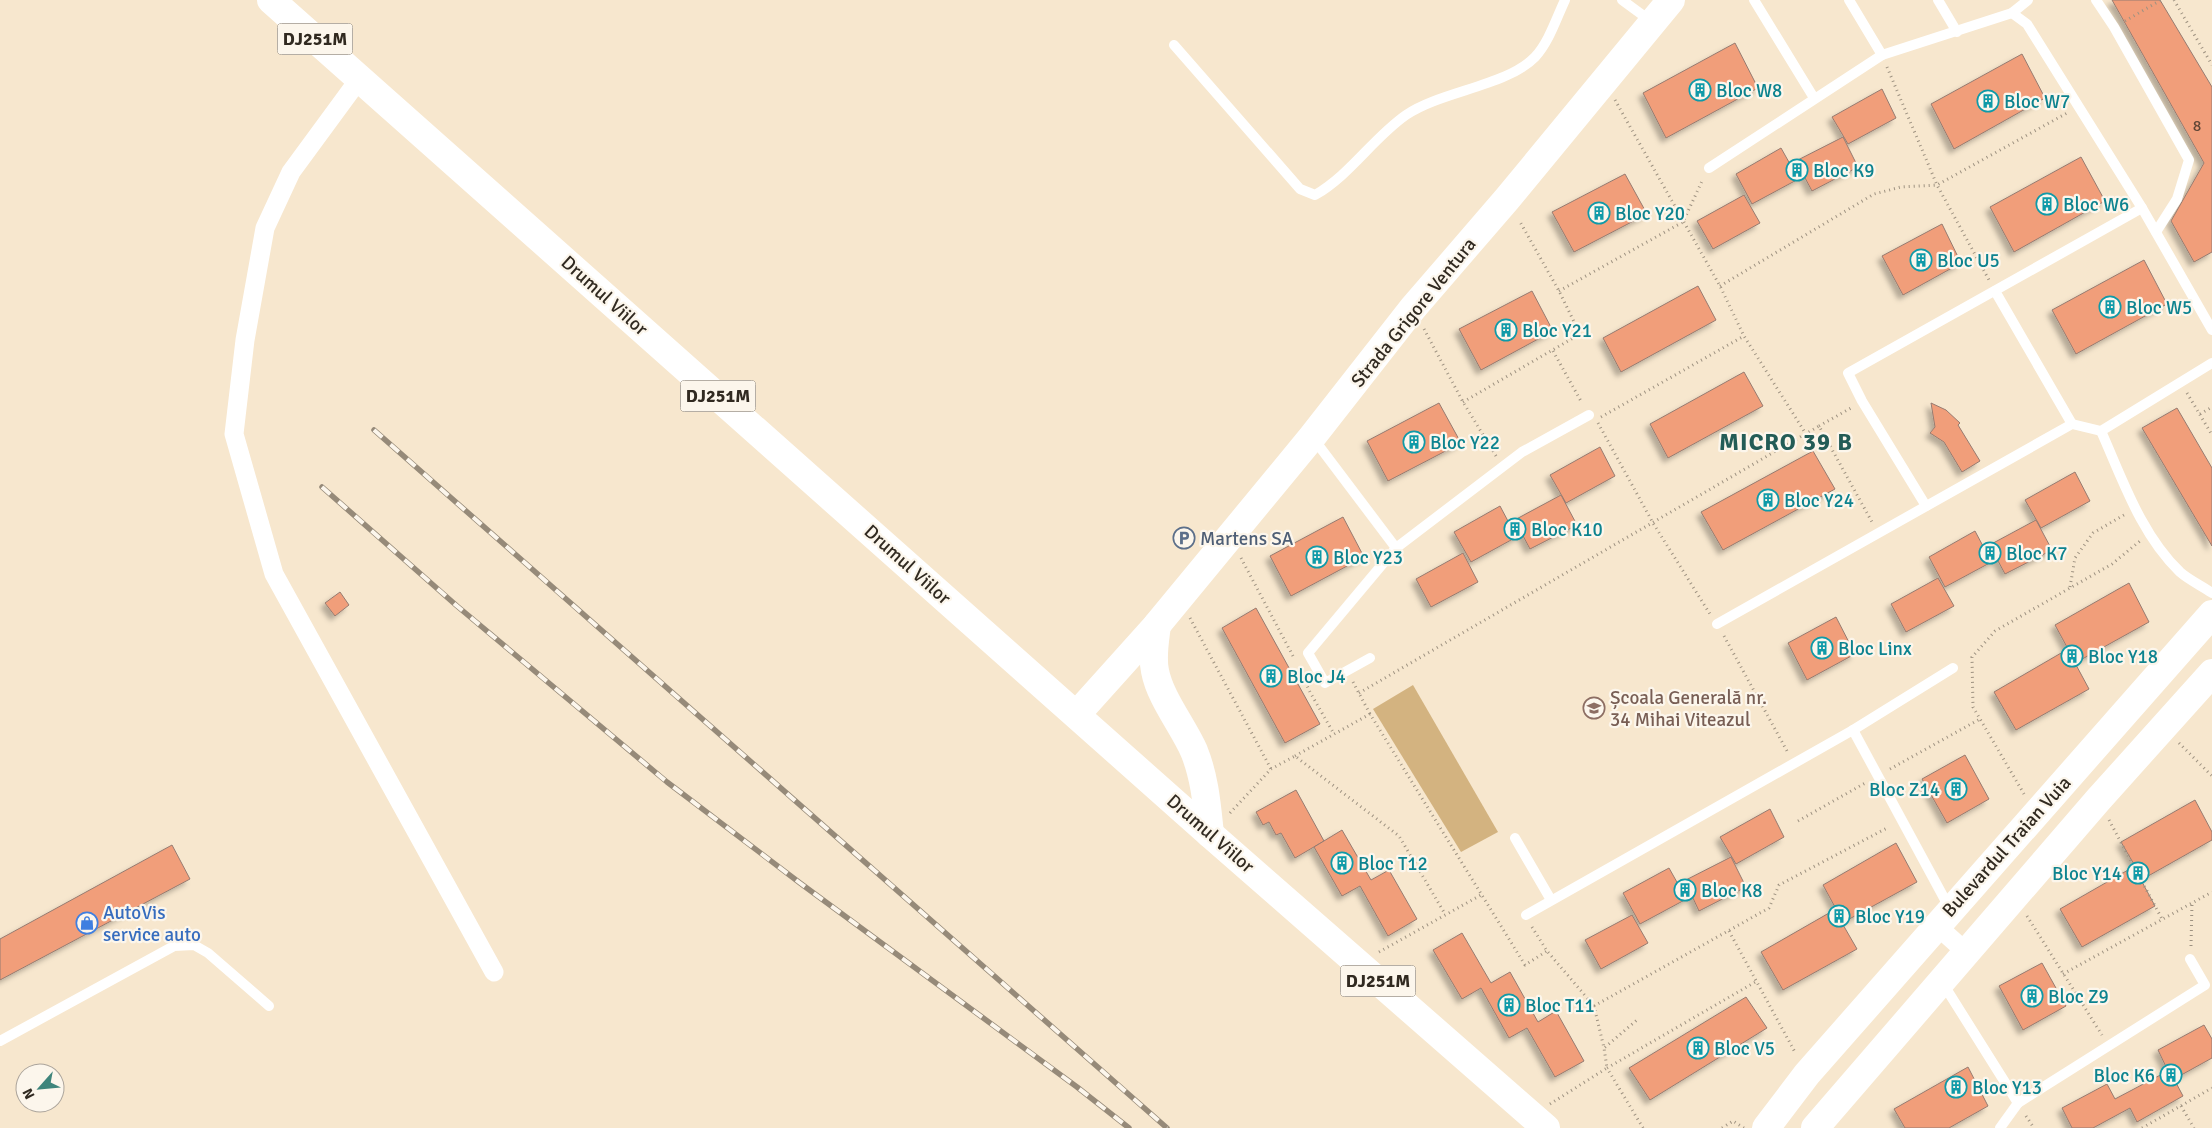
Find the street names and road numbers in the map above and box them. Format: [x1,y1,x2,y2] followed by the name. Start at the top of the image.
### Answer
[278,23,352,54] road number: DJ251M
[1346,233,1482,392] street label: Strada Grigore Ventura
[556,251,653,341] street label: Drumul Viilor
[680,381,756,412] road number: DJ251M
[859,520,956,610] street label: Drumul Viilor
[1937,771,2076,922] street label: Bulevardul Traian Vuia
[1162,789,1259,878] street label: Drumul Viilor
[1340,966,1416,996] road number: DJ251M

